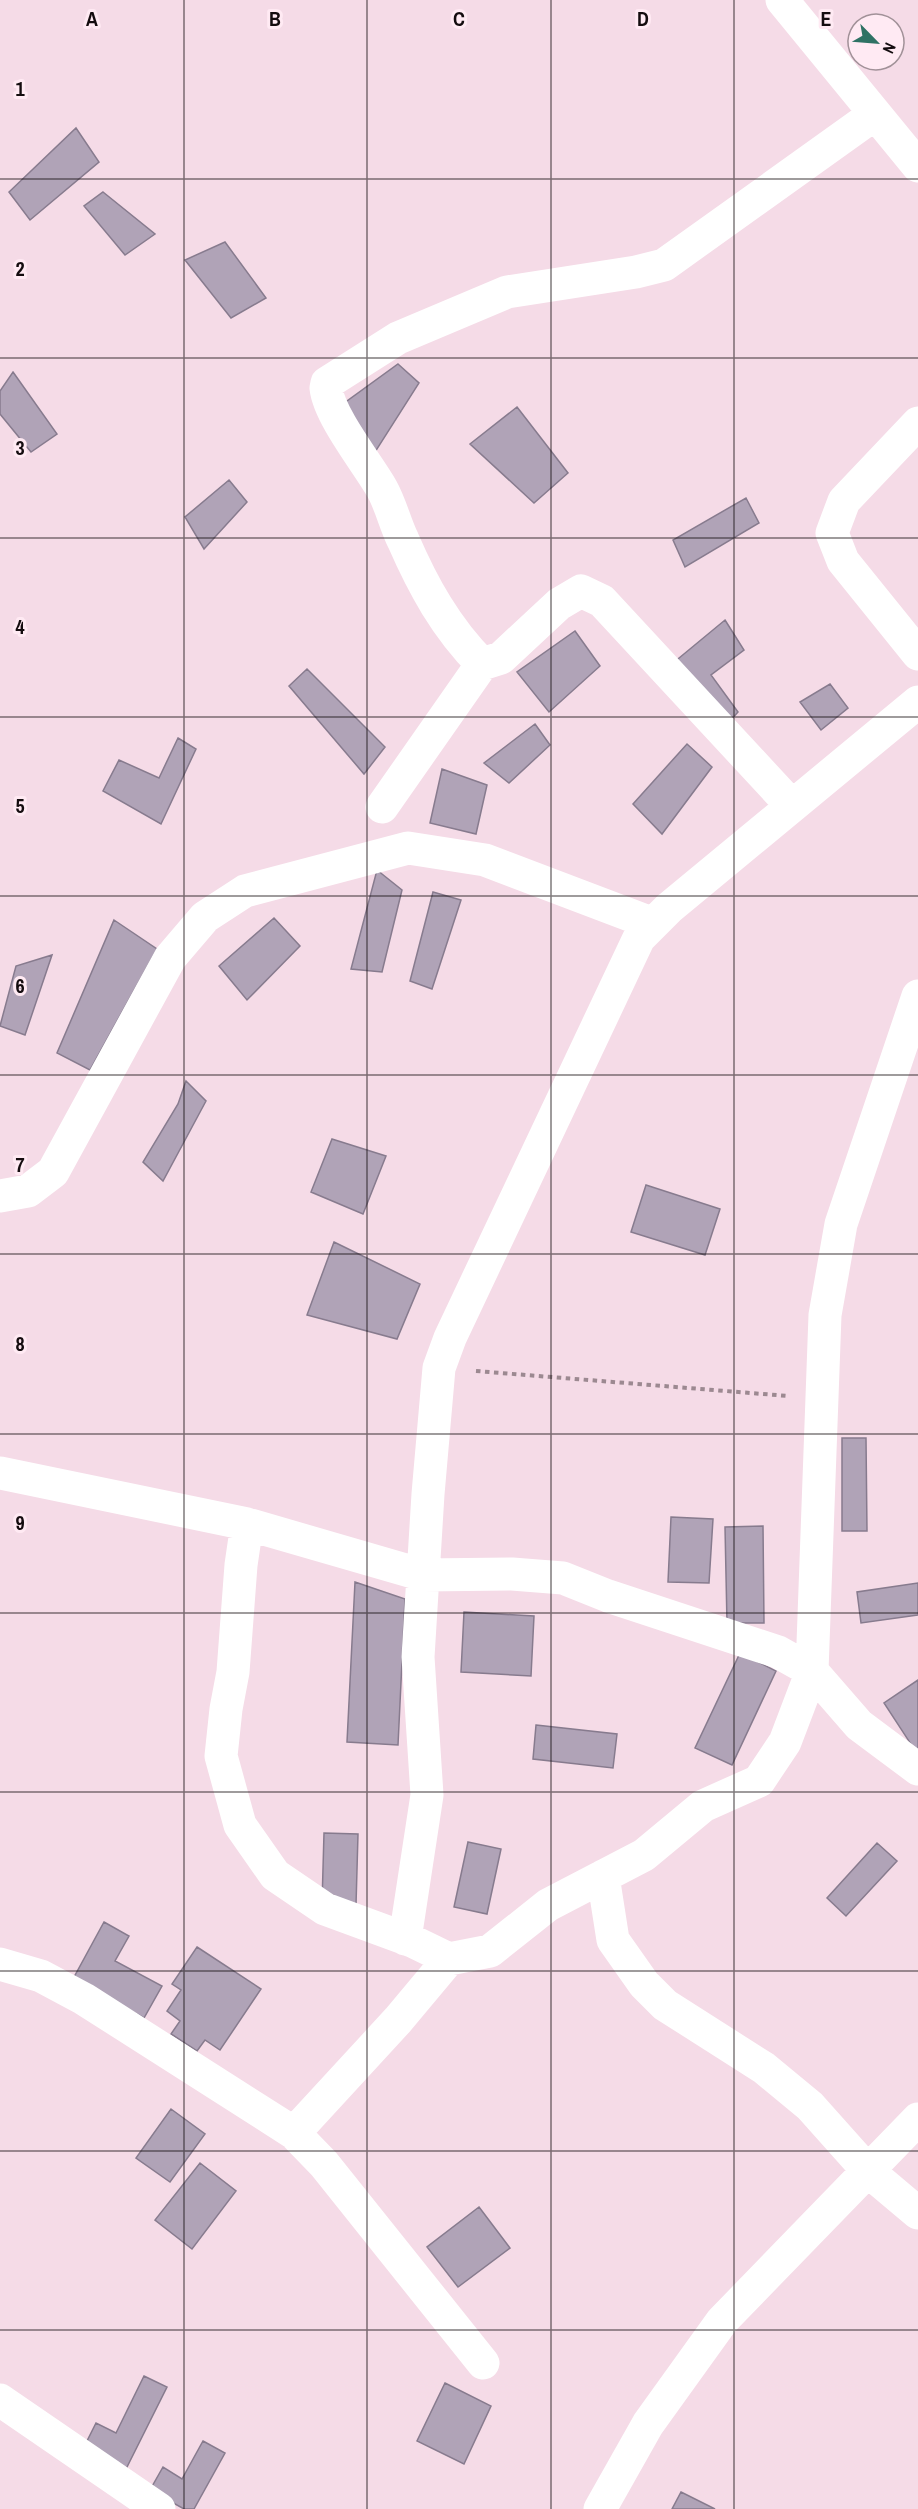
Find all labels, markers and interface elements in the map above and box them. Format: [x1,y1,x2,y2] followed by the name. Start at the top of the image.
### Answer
[86,5,98,32] text: A
[269,5,281,32] text: B
[453,5,465,32] text: C
[637,5,649,32] text: D
[821,5,832,32] text: E
[846,12,906,72] north arrow
[878,39,902,57] text: N
[15,75,25,102] text: 1
[15,255,25,282] text: 2
[15,434,25,461] text: 3
[15,613,25,640] text: 4
[15,792,25,819] text: 5
[15,972,25,999] text: 6
[15,1151,25,1178] text: 7
[15,1330,25,1357] text: 8
[15,1509,25,1536] text: 9

